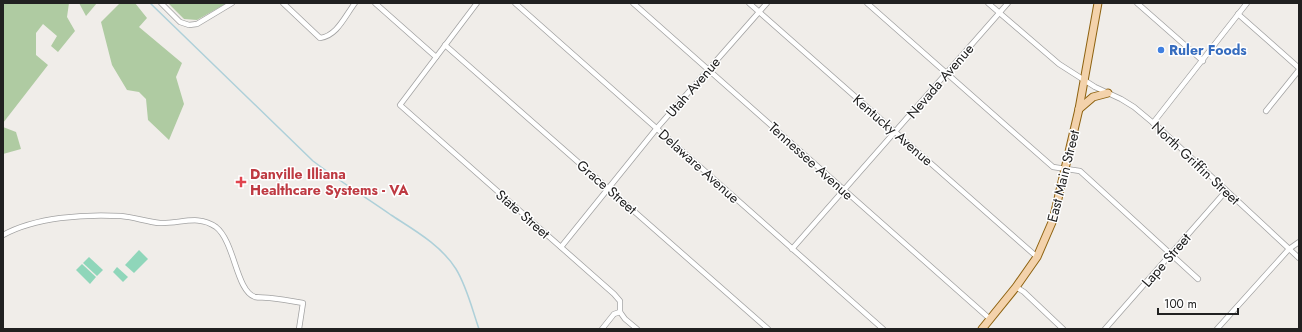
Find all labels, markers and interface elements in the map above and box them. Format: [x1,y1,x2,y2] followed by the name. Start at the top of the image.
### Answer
[902,39,978,123] street label: Nevada Avenue
[1169,40,1247,60] place label: Ruler Foods
[1156,45,1166,55] marker: Ruler Foods
[661,53,725,121] street label: Utah Avenue
[849,90,937,170] street label: Kentucky Avenue
[1147,117,1245,210] street label: North Griffin Street
[764,118,858,204] street label: Tennessee Avenue
[654,124,744,208] street label: Delaware Avenue
[1042,127,1084,224] street label: East Main Street
[573,155,642,219] street label: Grace Street
[250,164,409,200] place label: Danville Illiana Healthcare Systems - VA
[235,176,247,188] marker: Danville Illiana Healthcare Systems - VA
[492,185,555,244] street label: State Street
[1137,228,1196,291] street label: Lape Street
[1158,290,1238,316] scale bar
[1164,295,1197,313] text: 100 m

